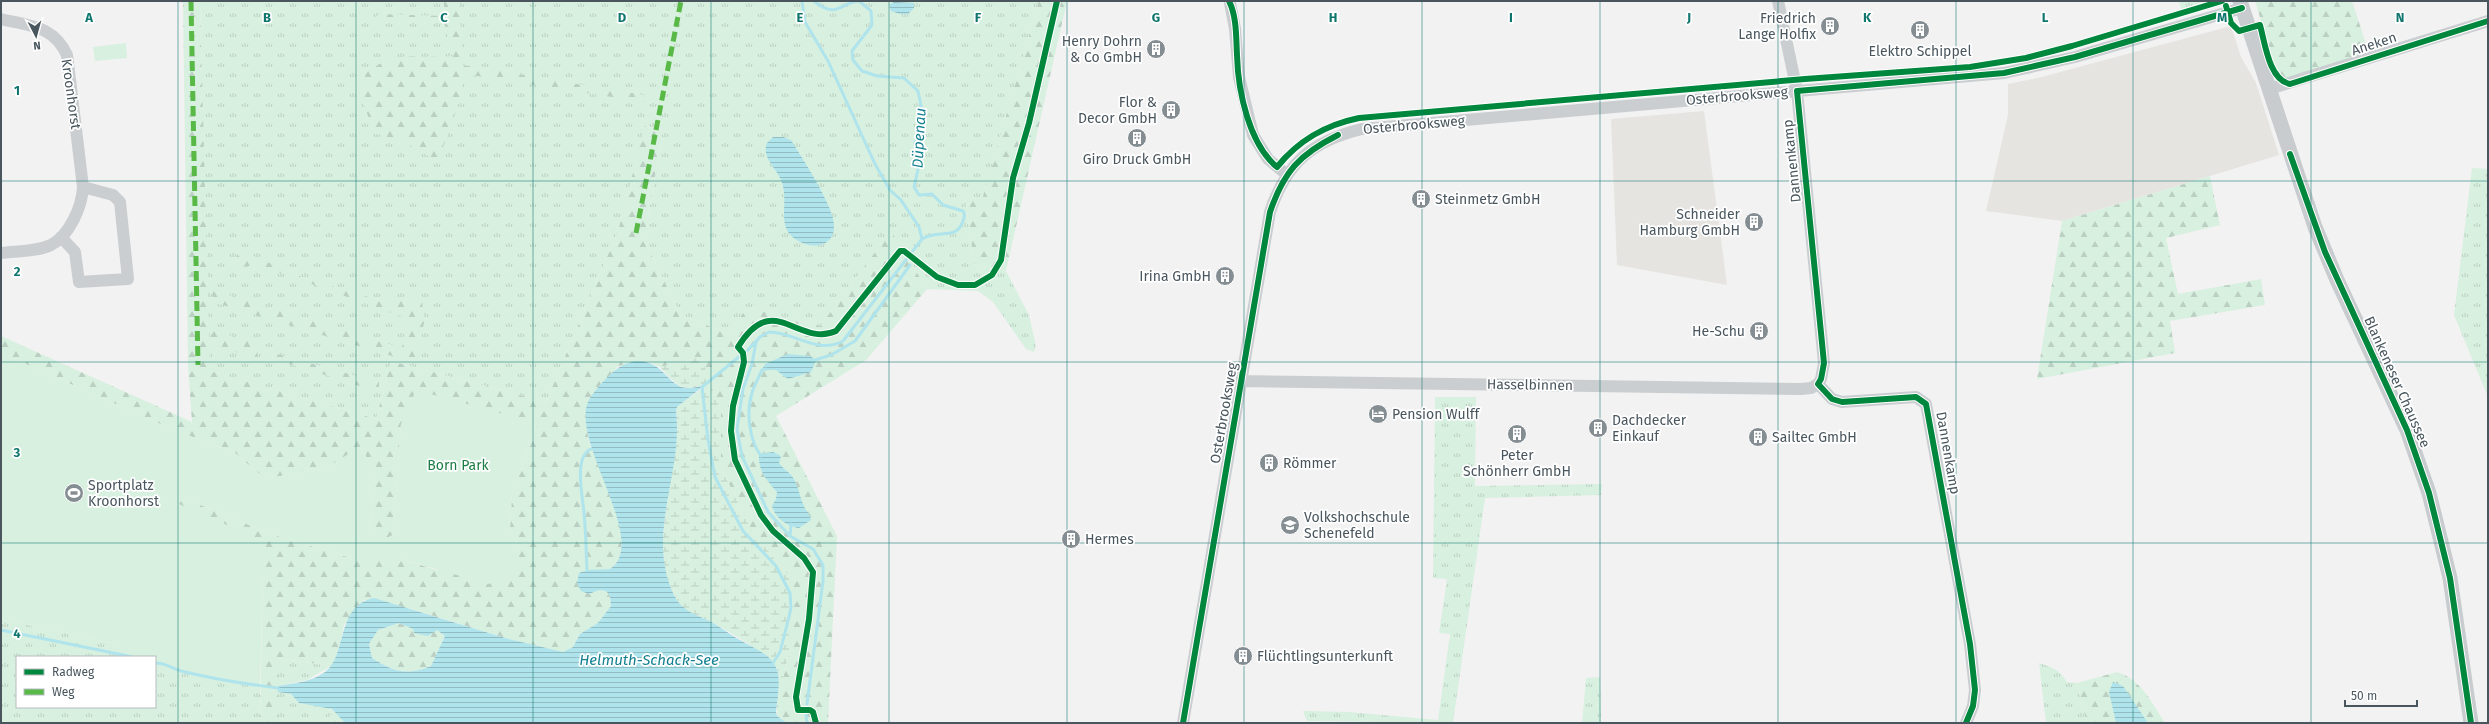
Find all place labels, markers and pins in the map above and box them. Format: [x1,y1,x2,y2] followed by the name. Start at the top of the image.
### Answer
[1738,10,1816,43] place label: Friedrich Lange Holfix
[1819,15,1841,37] building icon: Friedrich Lange Holfix
[1909,19,1931,41] building icon: Elektro Schippel
[1062,33,1142,66] place label: Henry Dohrn & Co GmbH
[1145,38,1167,60] building icon: Henry Dohrn & Co GmbH
[1869,43,1971,60] place label: Elektro Schippel
[1078,94,1157,127] place label: Flor & Decor GmbH
[1160,99,1182,121] building icon: Flor & Decor GmbH
[1126,127,1148,149] building icon: Giro Druck GmbH
[1083,151,1191,168] place label: Giro Druck GmbH
[1410,188,1432,210] building icon: Steinmetz GmbH
[1435,191,1540,208] place label: Steinmetz GmbH
[1640,206,1741,239] place label: Schneider Hamburg GmbH
[1743,211,1765,233] building icon: Schneider Hamburg GmbH
[1214,265,1236,287] building icon: Irina GmbH
[1139,268,1211,285] place label: Irina GmbH
[1748,320,1770,342] building icon: He-Schu
[1692,323,1745,340] place label: He-Schu
[1367,403,1389,425] hotel icon: Pension Wulff
[1392,406,1480,423] place label: Pension Wulff
[1612,412,1687,445] place label: Dachdecker Einkauf
[1587,417,1609,439] building icon: Dachdecker Einkauf
[1506,423,1528,445] building icon: Peter Schönherr GmbH
[1747,426,1769,448] building icon: Sailtec GmbH
[1772,429,1857,446] place label: Sailtec GmbH
[1463,447,1571,480] place label: Peter Schönherr GmbH
[1258,452,1280,474] building icon: Römmer
[1283,455,1337,472] place label: Römmer
[88,477,160,510] place label: Sportplatz Kroonhorst
[63,482,85,504] sports icon: Sportplatz Kroonhorst
[1304,509,1410,542] place label: Volkshochschule Schenefeld
[1279,514,1301,536] school or university icon: Volkshochschule Schenefeld
[1060,528,1082,550] building icon: Hermes
[1085,531,1134,548] place label: Hermes
[1232,645,1254,667] building icon: Flüchtlingsunterkunft
[1257,648,1394,665] place label: Flüchtlingsunterkunft

